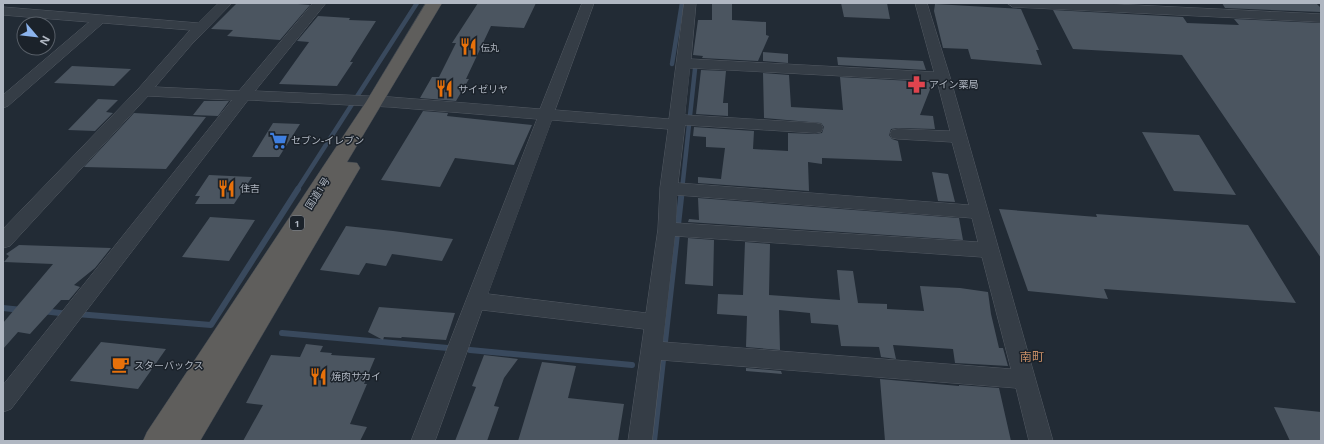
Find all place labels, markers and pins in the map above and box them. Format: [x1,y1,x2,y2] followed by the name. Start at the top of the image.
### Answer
[458,37,478,57] restaurant icon: 伝丸
[480,41,499,54] place label: 伝丸
[906,74,926,94] pharmacy icon: アイン薬局
[929,77,979,91] place label: アイン薬局
[435,79,455,99] restaurant icon: サイゼリヤ
[458,82,508,96] place label: サイゼリヤ
[268,130,288,150] supermarket icon: セブン-イレブン
[291,133,364,147] place label: セブン-イレブン
[217,178,237,198] restaurant icon: 住吉
[240,181,260,195] place label: 住吉
[111,355,131,375] cafe icon: スターバックス
[134,358,204,372] place label: スターバックス
[308,366,328,386] restaurant icon: 焼肉サカイ
[331,369,381,383] place label: 焼肉サカイ

